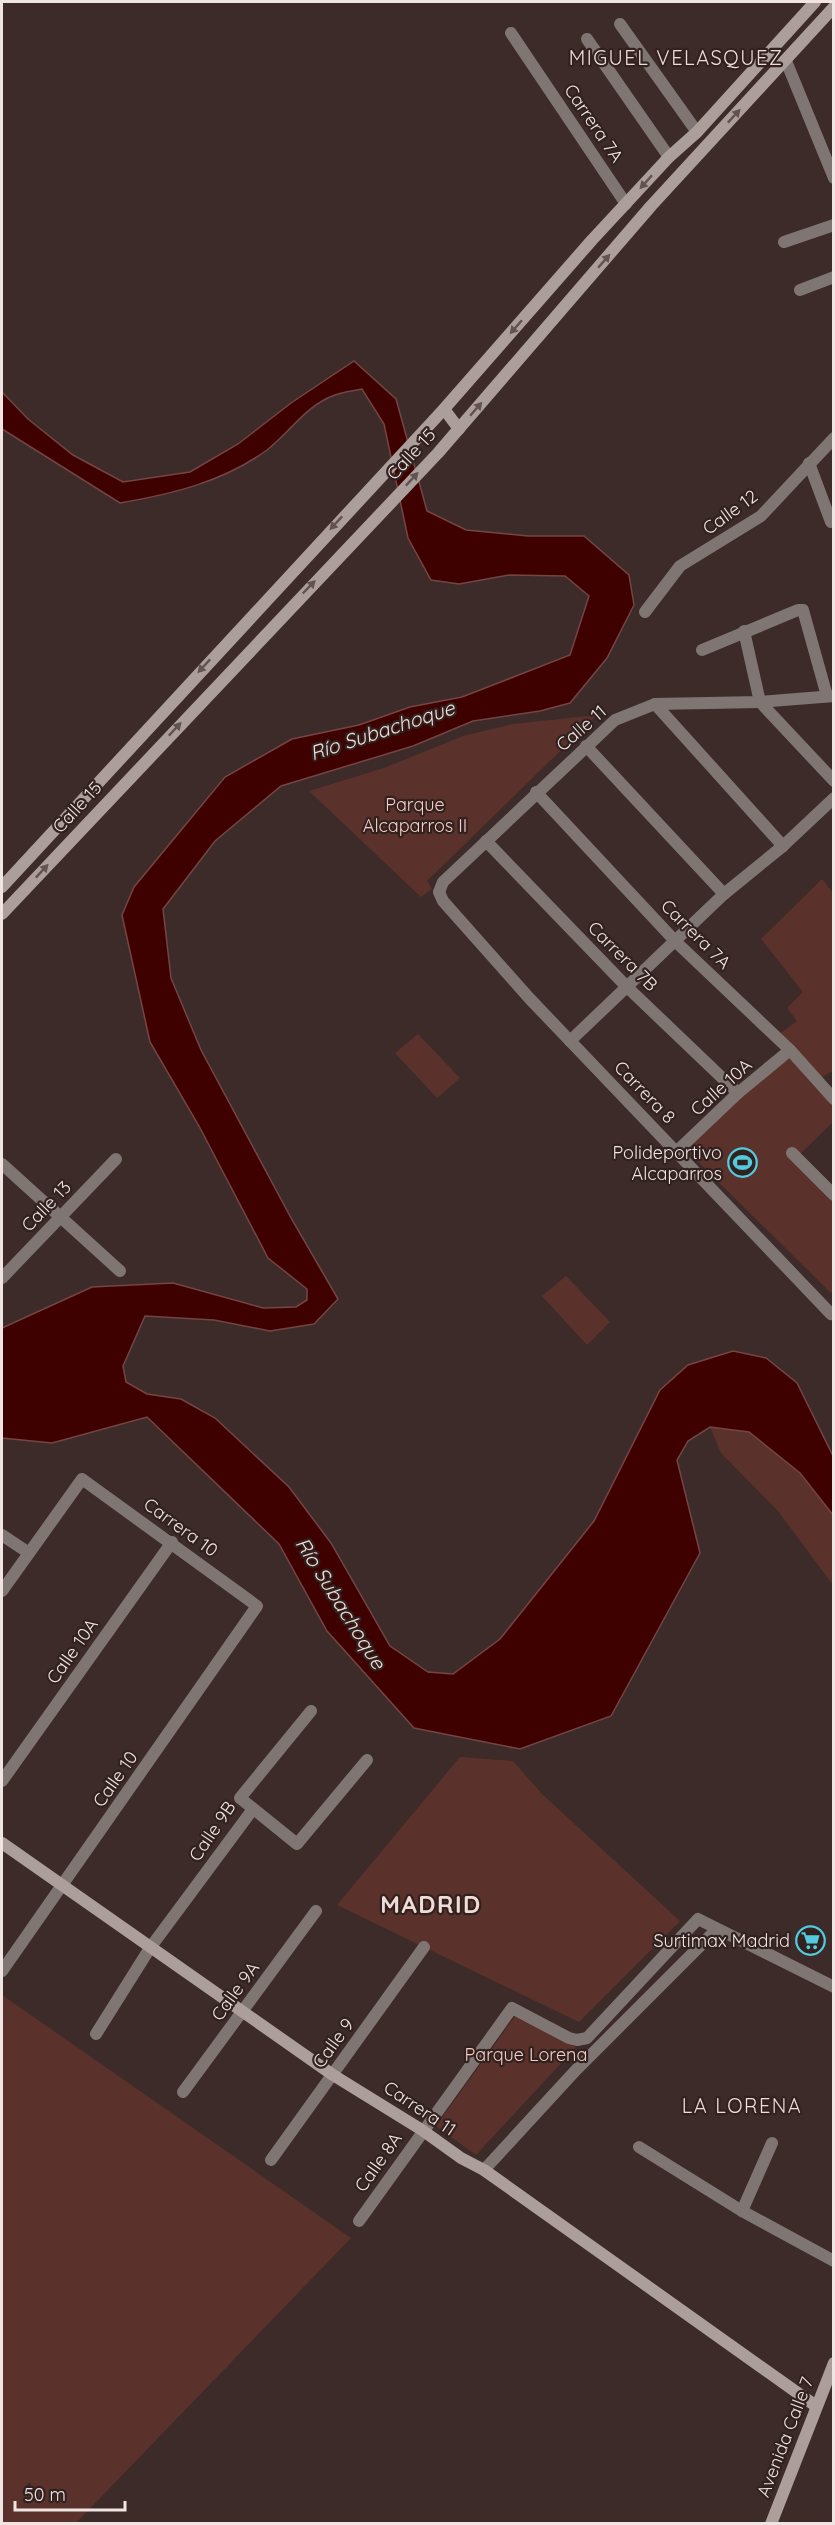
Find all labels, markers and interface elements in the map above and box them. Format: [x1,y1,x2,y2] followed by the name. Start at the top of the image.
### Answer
[569,45,783,70] district label: MIGUEL VELASQUEZ
[559,79,629,167] street label: Carrera 7A
[727,109,741,124] one-way arrow
[640,174,653,189] one-way arrow
[597,253,610,269] one-way arrow
[510,319,523,334] one-way arrow
[469,402,482,417] one-way arrow
[381,423,441,485] street label: Calle 15
[405,472,419,487] one-way arrow
[698,484,762,540] street label: Calle 12
[330,515,343,530] one-way arrow
[302,581,316,595] one-way arrow
[197,659,211,674] one-way arrow
[306,695,458,765] water label: Río Subachoque
[551,700,611,756] street label: Calle 11
[168,722,182,736] one-way arrow
[47,776,107,838] street label: Calle 15
[363,793,467,837] park label: Parque Alcaparros II
[35,864,49,879] one-way arrow
[656,894,736,974] street label: Carrera 7A
[583,916,663,996] street label: Carrera 7B
[686,1053,757,1121] street label: Calle 10A
[609,1056,681,1128] street label: Carrera 8
[613,1141,722,1185] place label: Polideportivo Alcaparros
[727,1146,759,1178] sports icon: Polideportivo Alcaparros
[16,1176,76,1236] street label: Calle 13
[139,1492,223,1562] street label: Carrera 10
[290,1532,392,1674] water label: Río Subachoque
[41,1613,103,1688] street label: Calle 10A
[87,1747,143,1811] street label: Calle 10
[184,1797,240,1865] street label: Calle 9B
[380,1889,482,1919] district label: MADRID
[795,1924,827,1956] supermarket icon: Surtimax Madrid
[653,1929,790,1952] place label: Surtimax Madrid
[206,1957,264,2025] street label: Calle 9A
[307,2014,359,2072] street label: Calle 9
[465,2043,587,2066] park label: Parque Lorena
[380,2075,460,2141] street label: Carrera 11
[682,2093,802,2118] district label: LA LORENA
[349,2128,407,2196] street label: Calle 8A
[752,2374,818,2500] street label: Avenida Calle 7
[15,2474,124,2512] scale bar
[24,2483,66,2506] text: 50 m

